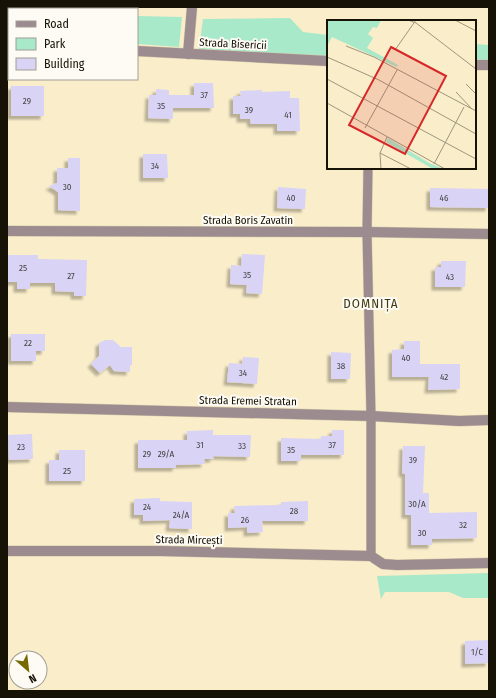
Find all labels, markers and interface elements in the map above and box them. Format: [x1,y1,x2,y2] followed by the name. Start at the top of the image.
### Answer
[8,8,138,80] legend
[44,17,69,31] text: Road
[327,20,476,169] inset map
[199,36,267,52] street label: Strada Bisericii
[44,37,66,51] text: Park
[44,57,85,71] text: Building
[200,90,208,100] house number: 37
[23,96,31,106] house number: 29
[157,101,165,111] house number: 35
[245,105,253,115] house number: 39
[284,110,292,120] house number: 41
[151,161,160,171] house number: 34
[63,182,72,192] house number: 30
[286,193,296,203] house number: 40
[440,193,449,203] house number: 46
[203,214,293,227] street label: Strada Boris Zavatin
[19,263,27,273] house number: 25
[243,270,251,280] house number: 35
[67,271,75,281] house number: 27
[446,272,454,282] house number: 43
[343,296,399,312] district label: DOMNIȚA
[24,338,32,348] house number: 22
[401,353,411,363] house number: 40
[337,361,346,371] house number: 38
[239,368,248,378] house number: 34
[440,372,448,382] house number: 42
[199,394,297,408] street label: Strada Eremei Stratan
[196,440,204,450] house number: 31
[328,440,336,450] house number: 37
[238,441,246,451] house number: 33
[17,442,25,452] house number: 23
[287,445,295,455] house number: 35
[143,449,151,459] house number: 29
[158,449,175,459] house number: 29/A
[409,455,417,465] house number: 39
[63,466,71,476] house number: 25
[408,499,426,509] house number: 30/A
[143,502,152,512] house number: 24
[290,506,299,516] house number: 28
[173,510,190,520] house number: 24/A
[241,515,250,525] house number: 26
[459,520,467,530] house number: 32
[418,528,427,538] house number: 30
[155,533,223,547] street label: Strada Mircești
[471,647,483,657] house number: 1/C
[8,650,48,690] north arrow
[26,671,38,686] text: N

